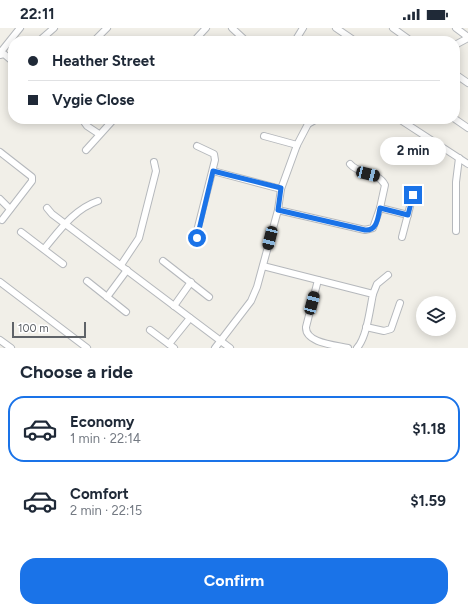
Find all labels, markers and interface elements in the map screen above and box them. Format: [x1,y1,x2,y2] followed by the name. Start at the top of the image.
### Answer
[20,5,55,23] text: 22:11
[52,52,155,70] text: Heather Street
[52,91,135,109] text: Vygie Close
[380,137,446,165] callout: 2 min
[397,143,429,158] text: 2 min
[355,165,381,183] car
[404,186,422,204] route end
[261,225,279,251] car
[188,229,206,247] route start
[303,290,321,316] car
[416,296,456,336] map controls
[416,296,456,336] button: layers
[12,320,86,339] scale bar
[18,322,49,335] text: 100 m
[20,361,133,383] text: Choose a ride
[22,411,58,447] icon: car
[70,413,135,431] text: Economy
[412,420,446,438] text: $1.18
[70,431,141,446] text: 1 min · 22:14
[22,483,58,519] icon: car
[70,485,129,503] text: Comfort
[410,492,446,510] text: $1.59
[70,503,142,518] text: 2 min · 22:15
[20,558,448,604] button: Confirm

